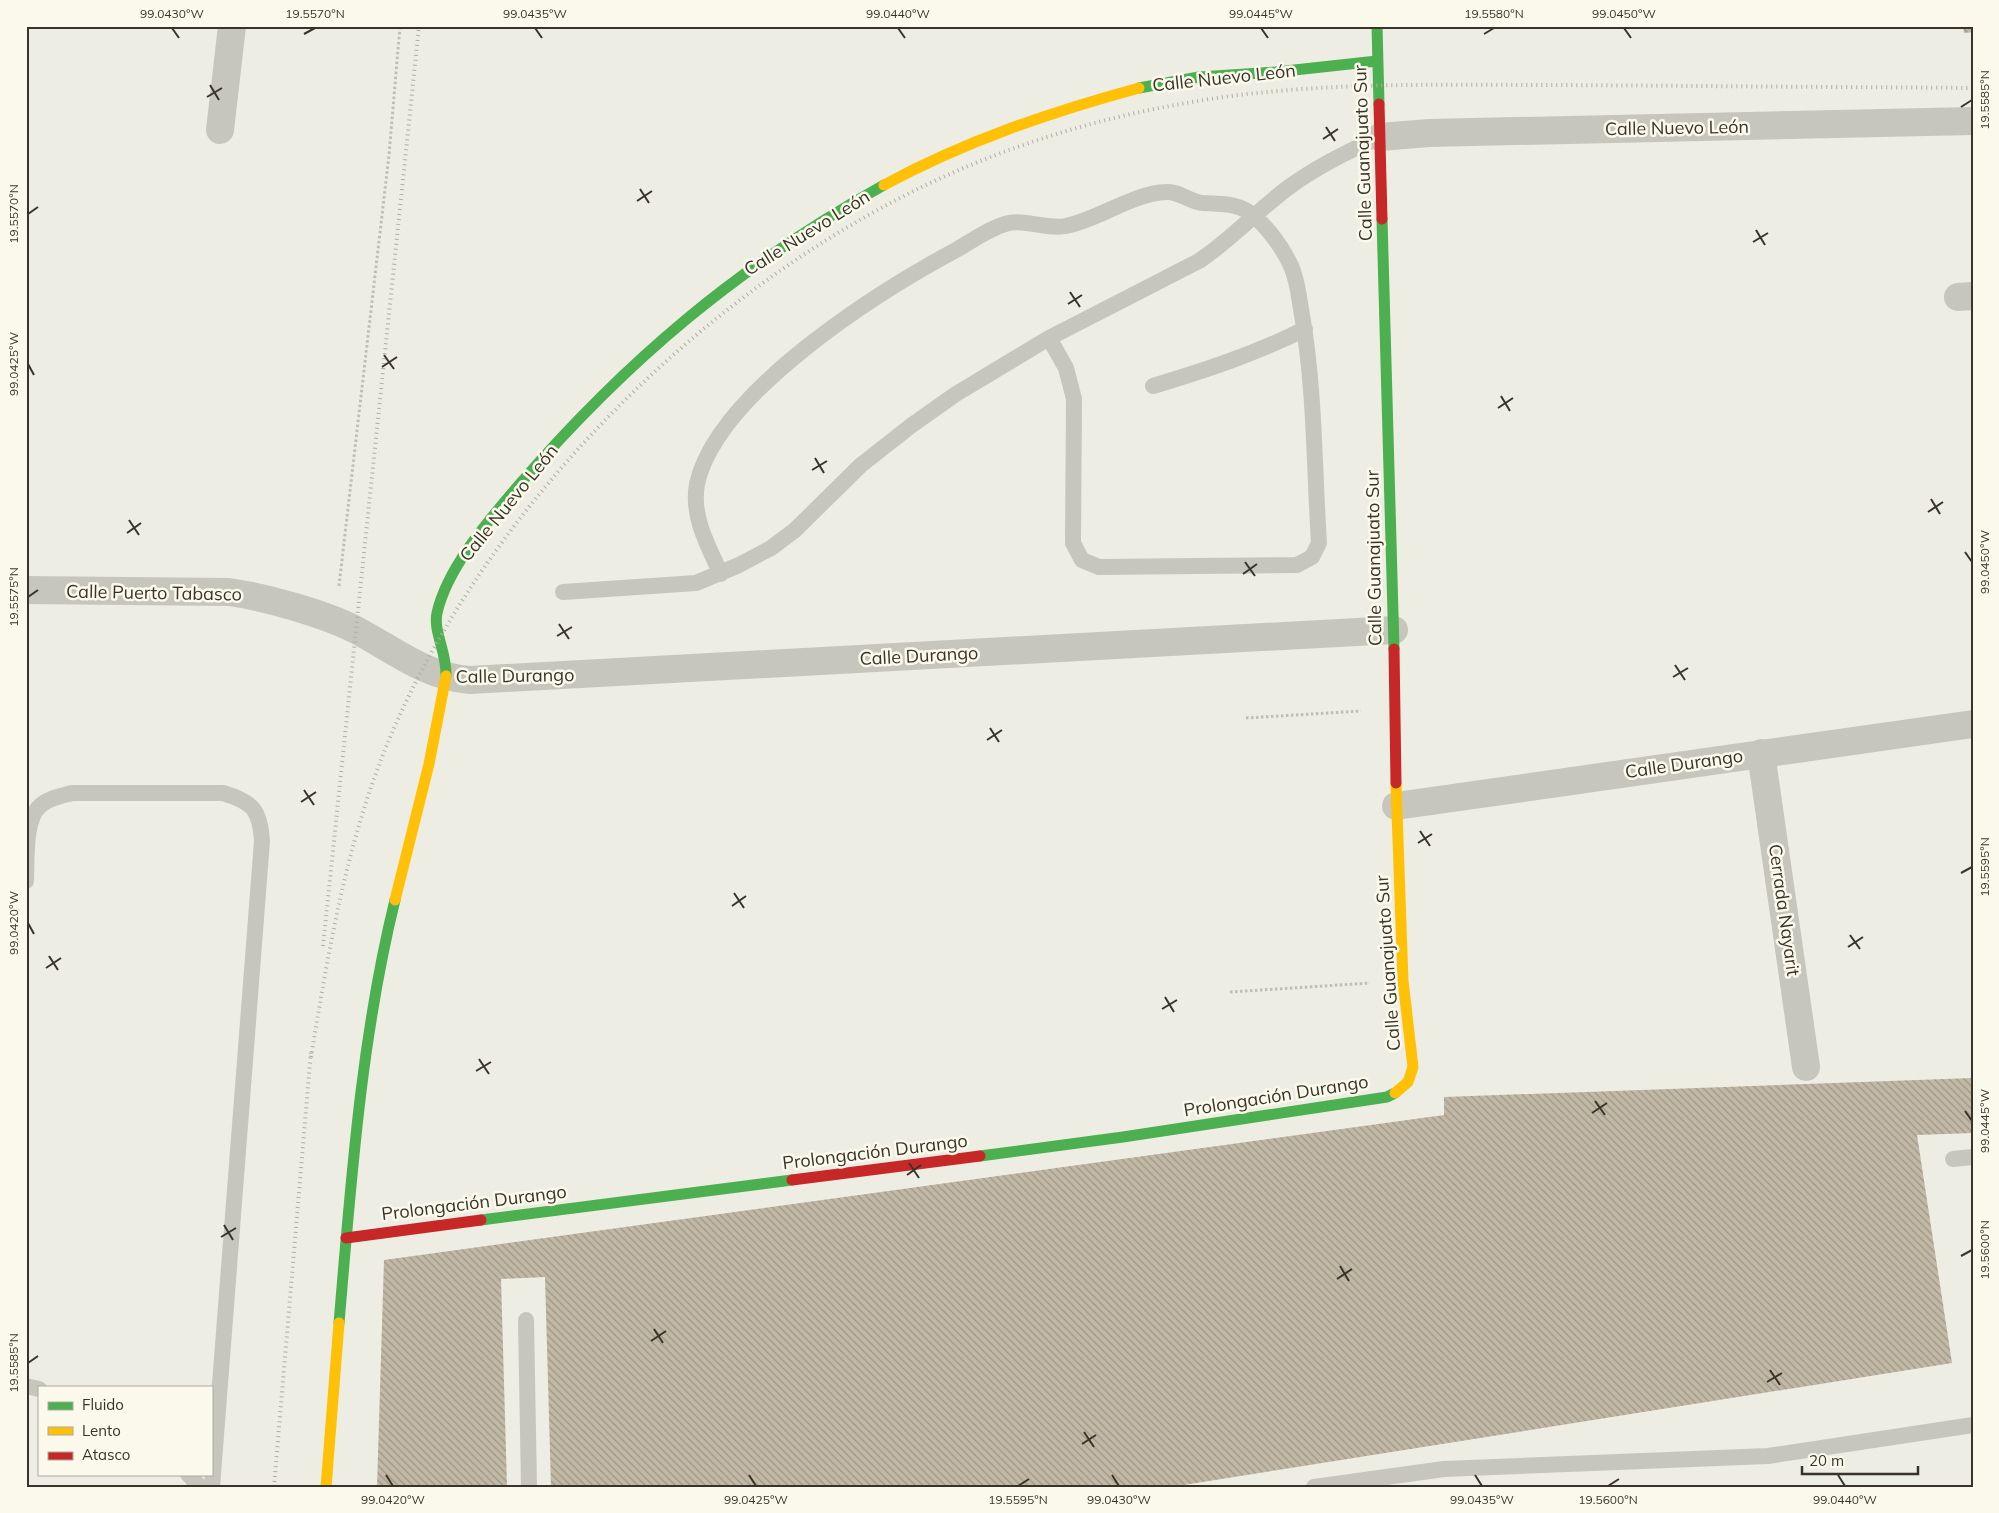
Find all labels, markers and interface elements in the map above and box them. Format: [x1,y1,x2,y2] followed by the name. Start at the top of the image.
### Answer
[140,6,204,21] text: 99.0430°W
[285,6,345,21] text: 19.5570°N
[503,6,567,21] text: 99.0435°W
[866,6,930,21] text: 99.0440°W
[1229,6,1293,21] text: 99.0445°W
[1464,6,1524,21] text: 19.5580°N
[1592,6,1656,21] text: 99.0450°W
[1151,59,1297,96] street label: Calle Nuevo León
[1348,64,1377,242] street label: Calle Guanajuato Sur
[1977,70,1992,130] text: 19.5585°N
[1605,115,1749,140] street label: Calle Nuevo León
[6,184,21,244] text: 19.5570°N
[740,185,874,281] street label: Calle Nuevo León
[6,332,21,396] text: 99.0425°W
[454,439,563,566] street label: Calle Nuevo León
[1360,469,1387,646] street label: Calle Guanajuato Sur
[1977,530,1992,594] text: 99.0450°W
[6,567,21,627] text: 19.5575°N
[66,579,242,606] street label: Calle Puerto Tabasco
[859,641,979,670] street label: Calle Durango
[455,663,575,688] street label: Calle Durango
[1624,744,1744,783] street label: Calle Durango
[1977,837,1992,897] text: 19.5595°N
[1764,842,1805,977] street label: Cerrada Nayarit
[1370,874,1405,1052] street label: Calle Guanajuato Sur
[6,891,21,955] text: 99.0420°W
[1182,1070,1370,1121] street label: Prolongación Durango
[1977,1089,1992,1153] text: 99.0445°W
[781,1129,969,1174] street label: Prolongación Durango
[380,1180,568,1225] street label: Prolongación Durango
[1977,1220,1992,1280] text: 19.5600°N
[6,1333,21,1393] text: 19.5585°N
[38,1386,212,1476] legend
[82,1395,124,1414] text: Fluido
[82,1421,121,1440] text: Lento
[1802,1443,1918,1475] scale bar
[82,1445,130,1464] text: Atasco
[1809,1451,1844,1470] text: 20 m
[361,1492,425,1507] text: 99.0420°W
[724,1492,788,1507] text: 99.0425°W
[988,1492,1048,1507] text: 19.5595°N
[1087,1492,1151,1507] text: 99.0430°W
[1450,1492,1514,1507] text: 99.0435°W
[1578,1492,1638,1507] text: 19.5600°N
[1813,1492,1877,1507] text: 99.0440°W

